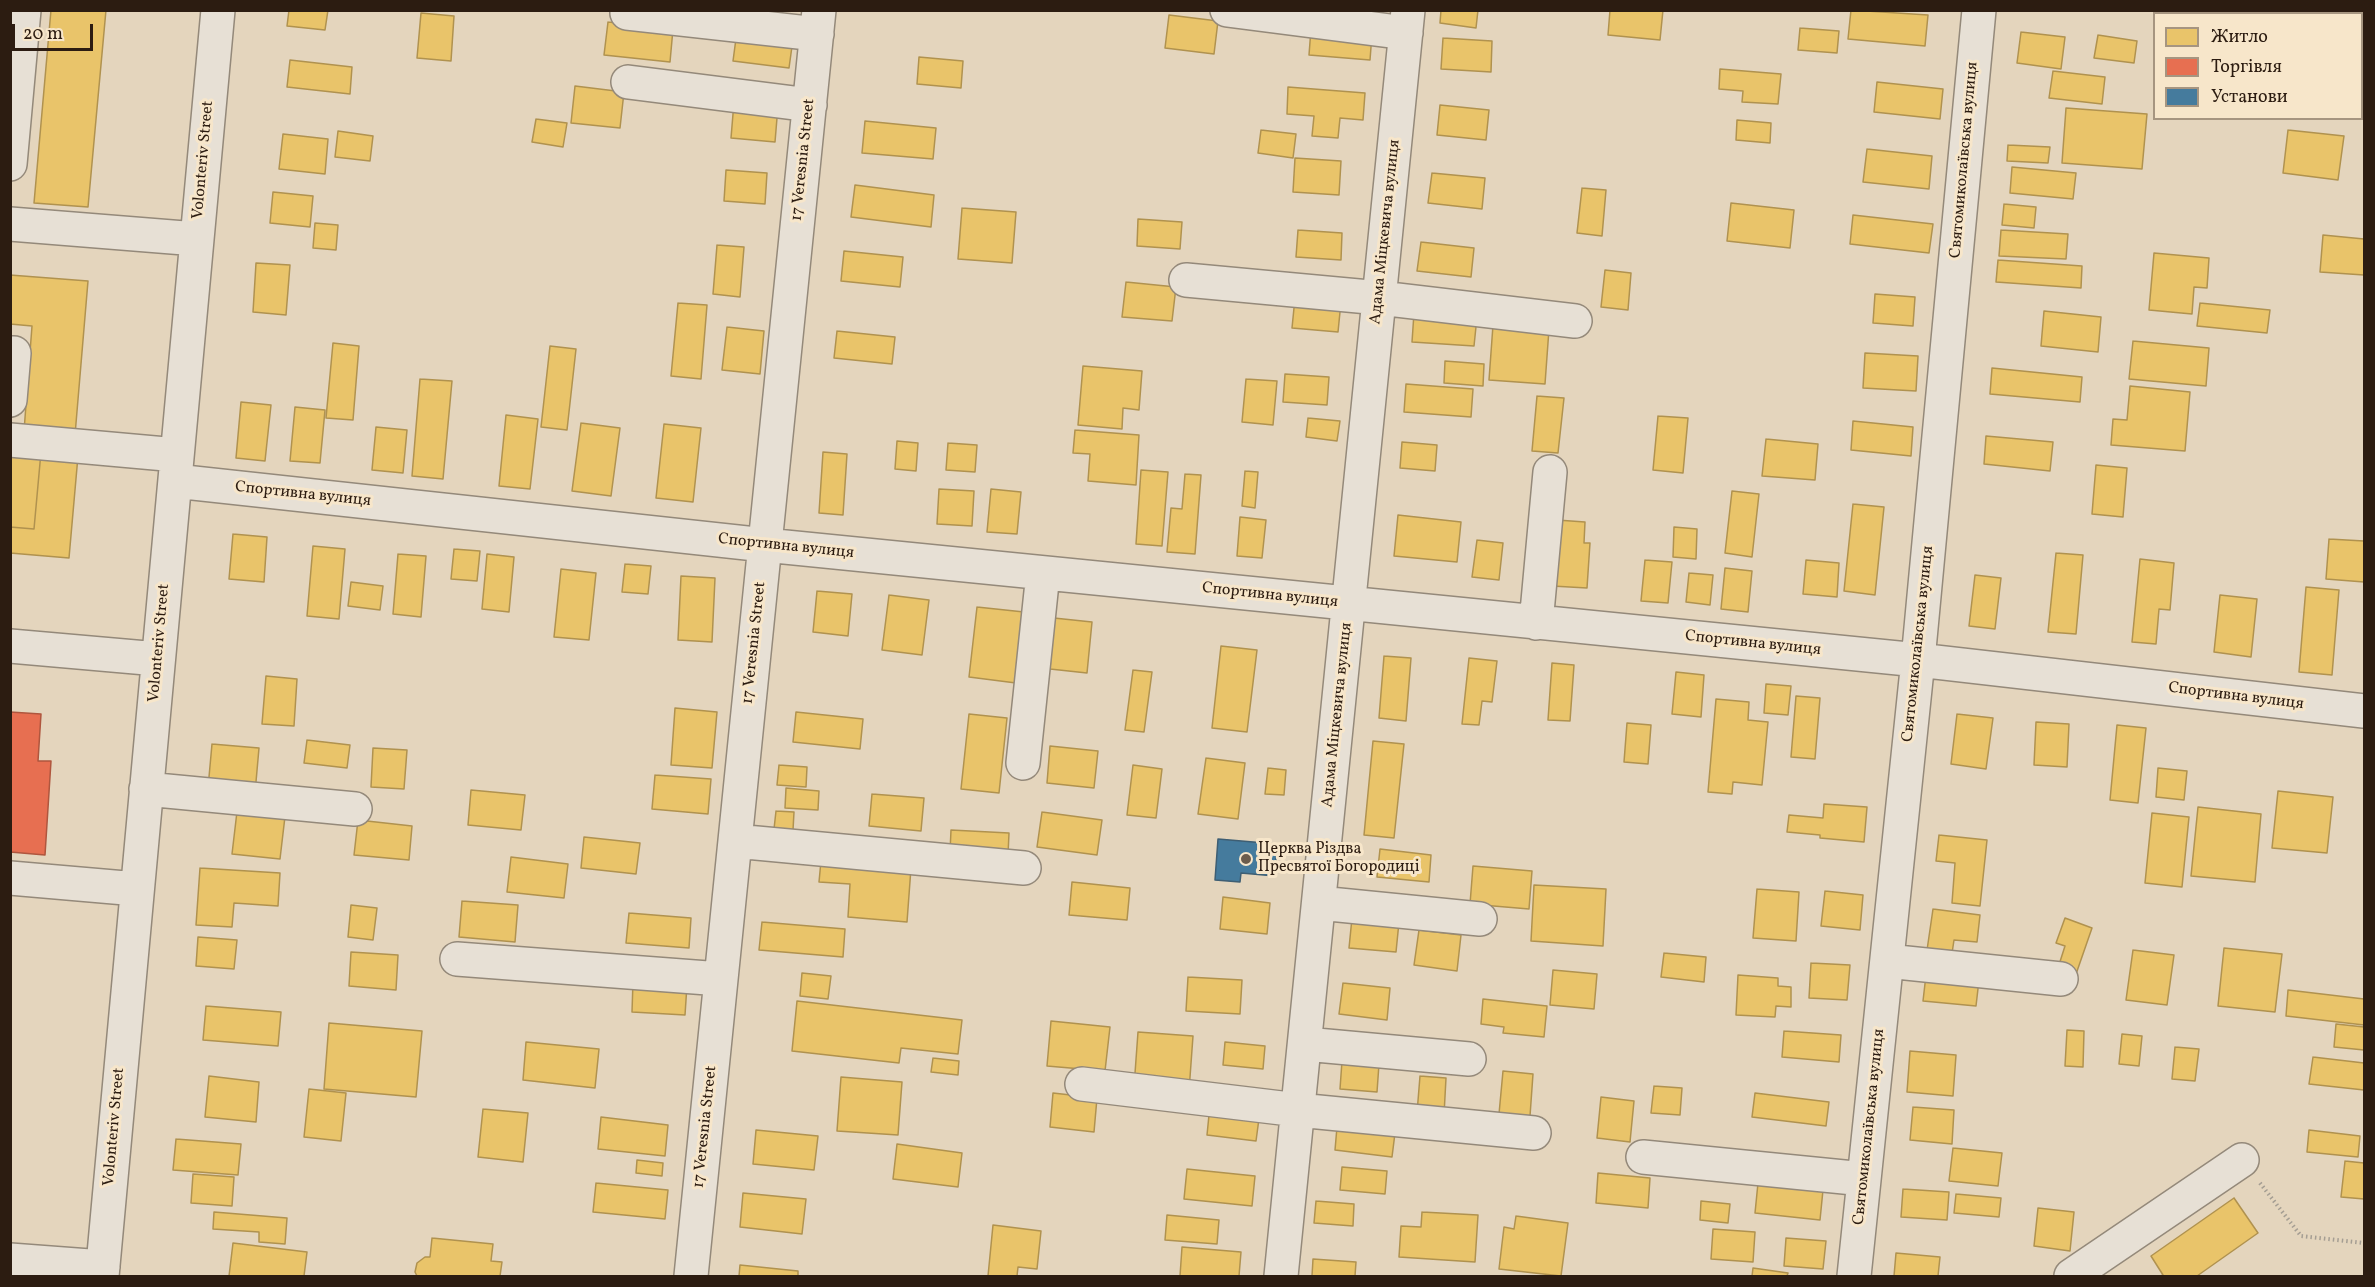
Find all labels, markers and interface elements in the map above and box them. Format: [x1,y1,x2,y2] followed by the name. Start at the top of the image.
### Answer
[15,12,96,50] scale bar
[2153,12,2363,120] legend
[23,22,63,47] text: 20 m
[2211,25,2268,50] text: Житло
[2211,55,2282,80] text: Торгівля
[1947,61,1983,259] street label: Святомиколаївська вулиця
[2211,85,2288,110] text: Установи
[788,98,820,222] street label: 17 Veresnia Street
[189,100,219,220] street label: Volonteriv Street
[1367,139,1405,325] street label: Адама Міцкевича вулиця
[234,478,372,512] street label: Спортивна вулиця
[717,530,855,564] street label: Спортивна вулиця
[1899,545,1939,743] street label: Святомиколаївська вулиця
[1201,579,1339,613] street label: Спортивна вулиця
[739,581,771,705] street label: 17 Veresnia Street
[145,583,175,703] street label: Volonteriv Street
[1319,622,1357,808] street label: Адама Міцкевича вулиця
[1684,627,1822,661] street label: Спортивна вулиця
[2167,679,2305,715] street label: Спортивна вулиця
[1258,840,1419,878] place label: Церква Різдва Пресвятої Богородиці
[1239,852,1253,866] marker: Церква Різдва Пресвятої Богородиці
[1850,1028,1890,1226] street label: Святомиколаївська вулиця
[690,1065,722,1189] street label: 17 Veresnia Street
[100,1067,130,1187] street label: Volonteriv Street

